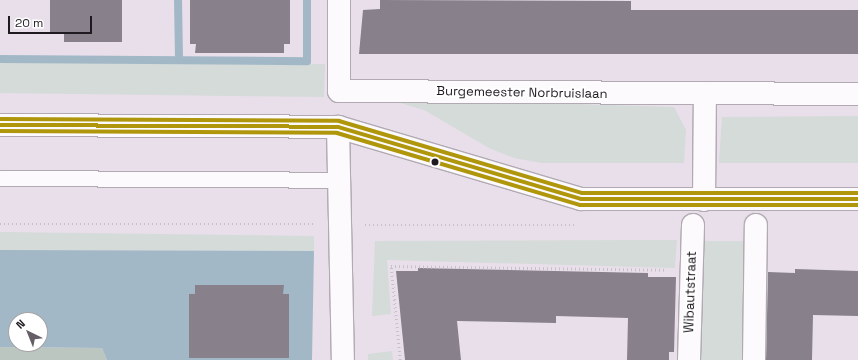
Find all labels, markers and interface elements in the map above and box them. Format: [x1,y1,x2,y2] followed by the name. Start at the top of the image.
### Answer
[10,8,94,34] scale bar
[15,15,43,31] text: 20 m
[436,84,608,102] street label: Burgemeester Norbruislaan
[430,157,440,167] unlabelled marker
[682,251,700,333] street label: Wibautstraat
[8,312,48,352] north arrow
[13,316,28,332] text: N

